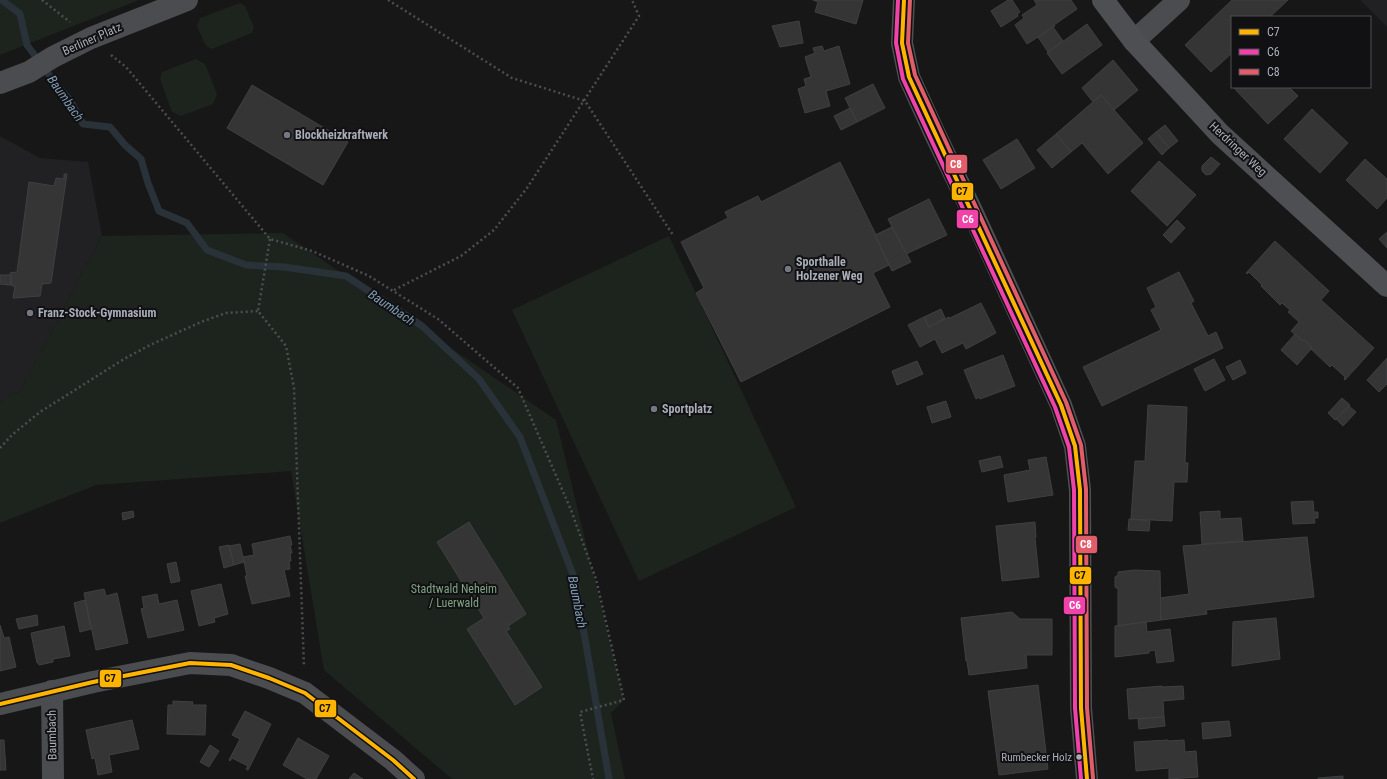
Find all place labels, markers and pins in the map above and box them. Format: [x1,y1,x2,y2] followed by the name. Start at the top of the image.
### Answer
[295,128,388,142] place label: Blockheizkraftwerk
[282,130,292,140] marker: Blockheizkraftwerk
[796,255,862,283] place label: Sporthalle Holzener Weg
[783,264,793,274] marker: Sporthalle Holzener Weg
[38,306,156,320] place label: Franz-Stock-Gymnasium
[25,308,35,318] marker: Franz-Stock-Gymnasium
[662,402,712,416] place label: Sportplatz
[649,404,659,414] marker: Sportplatz
[1001,751,1072,764] place label: Rumbecker Holz
[1074,752,1084,762] marker: Rumbecker Holz

